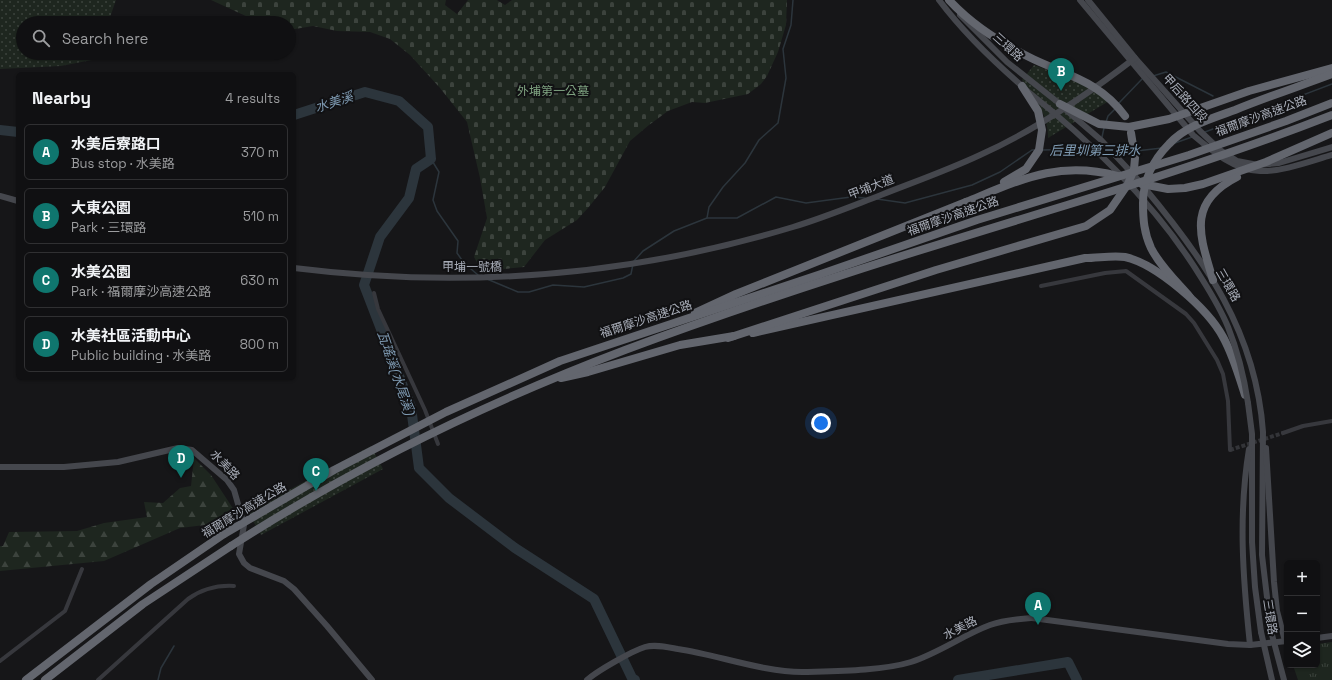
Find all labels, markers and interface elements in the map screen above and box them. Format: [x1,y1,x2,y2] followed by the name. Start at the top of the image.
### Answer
[16,16,296,60] search box
[30,27,52,49] icon: search
[62,29,148,48] text: Search here
[989,29,1027,65] street label: 三環路
[1048,58,1074,91] pin: B
[1159,70,1211,126] street label: 甲后路四段
[517,83,589,99] park label: 外埔第一公墓
[32,87,91,109] text: Nearby
[313,87,357,116] water label: 水美溪
[225,90,280,107] text: 4 results
[1213,92,1309,140] street label: 福爾摩沙高速公路
[71,134,161,153] text: 水美后寮路口
[1049,142,1141,159] water label: 后里圳第三排水
[42,144,50,161] text: A
[241,144,279,161] text: 370 m
[71,155,175,172] text: Bus stop · 水美路
[846,171,896,203] street label: 甲埔大道
[905,193,1001,239] street label: 福爾摩沙高速公路
[71,198,131,217] text: 大東公園
[42,208,50,225] text: B
[243,208,279,225] text: 510 m
[71,219,146,236] text: Park · 三環路
[442,259,502,275] street label: 甲埔一號橋
[71,262,131,281] text: 水美公園
[1212,265,1244,305] street label: 三環路
[42,272,50,289] text: C
[240,272,279,289] text: 630 m
[71,283,211,300] text: Park · 福爾摩沙高速公路
[598,297,694,341] street label: 福爾摩沙高速公路
[71,326,191,345] text: 水美社區活動中心
[374,329,419,418] water label: 瓦瑤溪(水尾溪)
[42,336,50,353] text: D
[240,336,279,353] text: 800 m
[71,347,211,364] text: Public building · 水美路
[811,413,831,433] your location
[168,445,194,478] pin: D
[207,446,243,484] street label: 水美路
[303,458,329,491] pin: C
[199,478,289,542] street label: 福爾摩沙高速公路
[1284,560,1320,668] map controls
[1284,560,1320,596] button: +
[1025,592,1051,625] pin: A
[1284,596,1320,632] button: −
[1259,598,1281,636] street label: 三環路
[940,613,980,643] street label: 水美路
[1284,632,1320,668] button: layers

